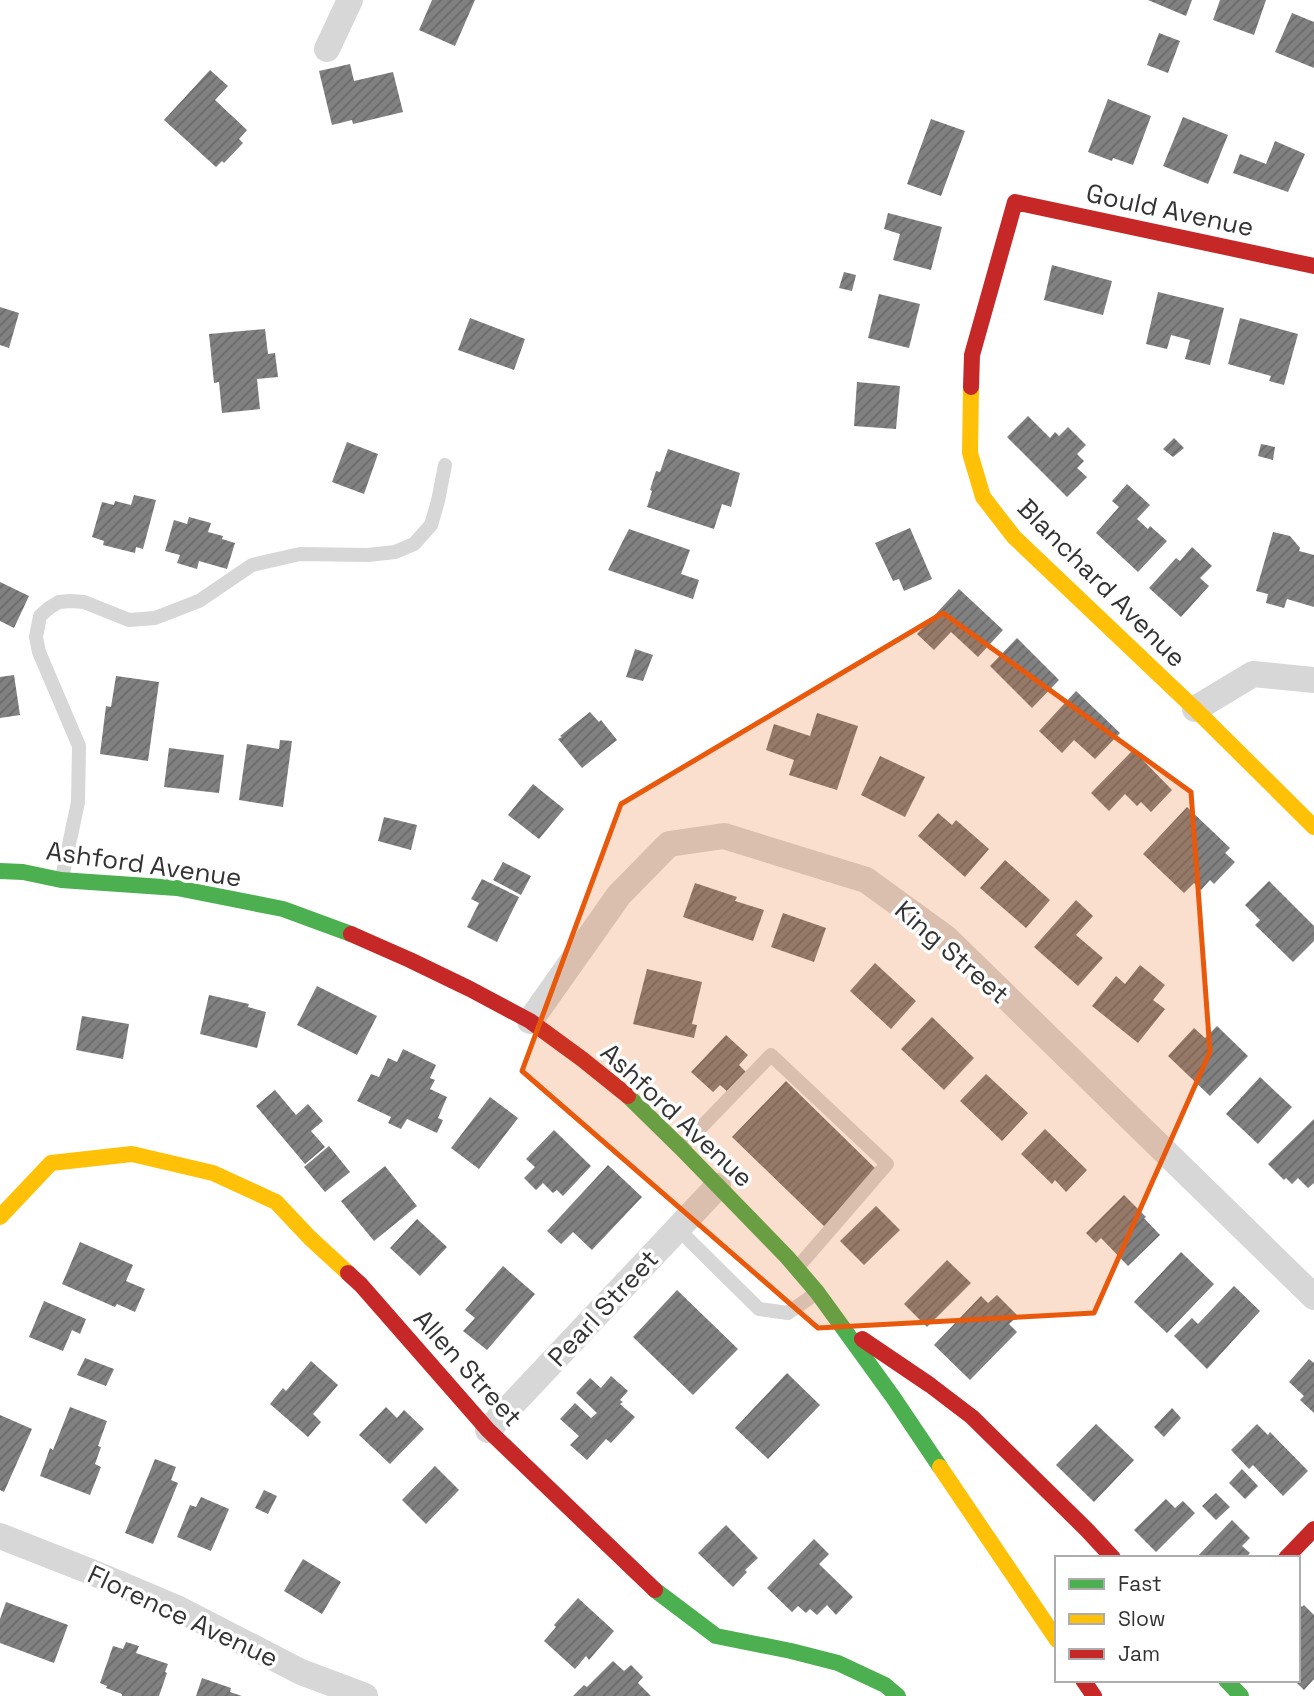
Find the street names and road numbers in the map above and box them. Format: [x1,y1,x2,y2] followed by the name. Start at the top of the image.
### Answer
[1083,176,1257,244] street label: Gould Avenue
[1010,491,1194,675] street label: Blanchard Avenue
[44,833,244,895] street label: Ashford Avenue
[888,893,1016,1011] street label: King Street
[593,1035,761,1195] street label: Ashford Avenue
[540,1242,666,1374] street label: Pearl Street
[406,1302,530,1434] street label: Allen Street
[82,1557,284,1675] street label: Florence Avenue

